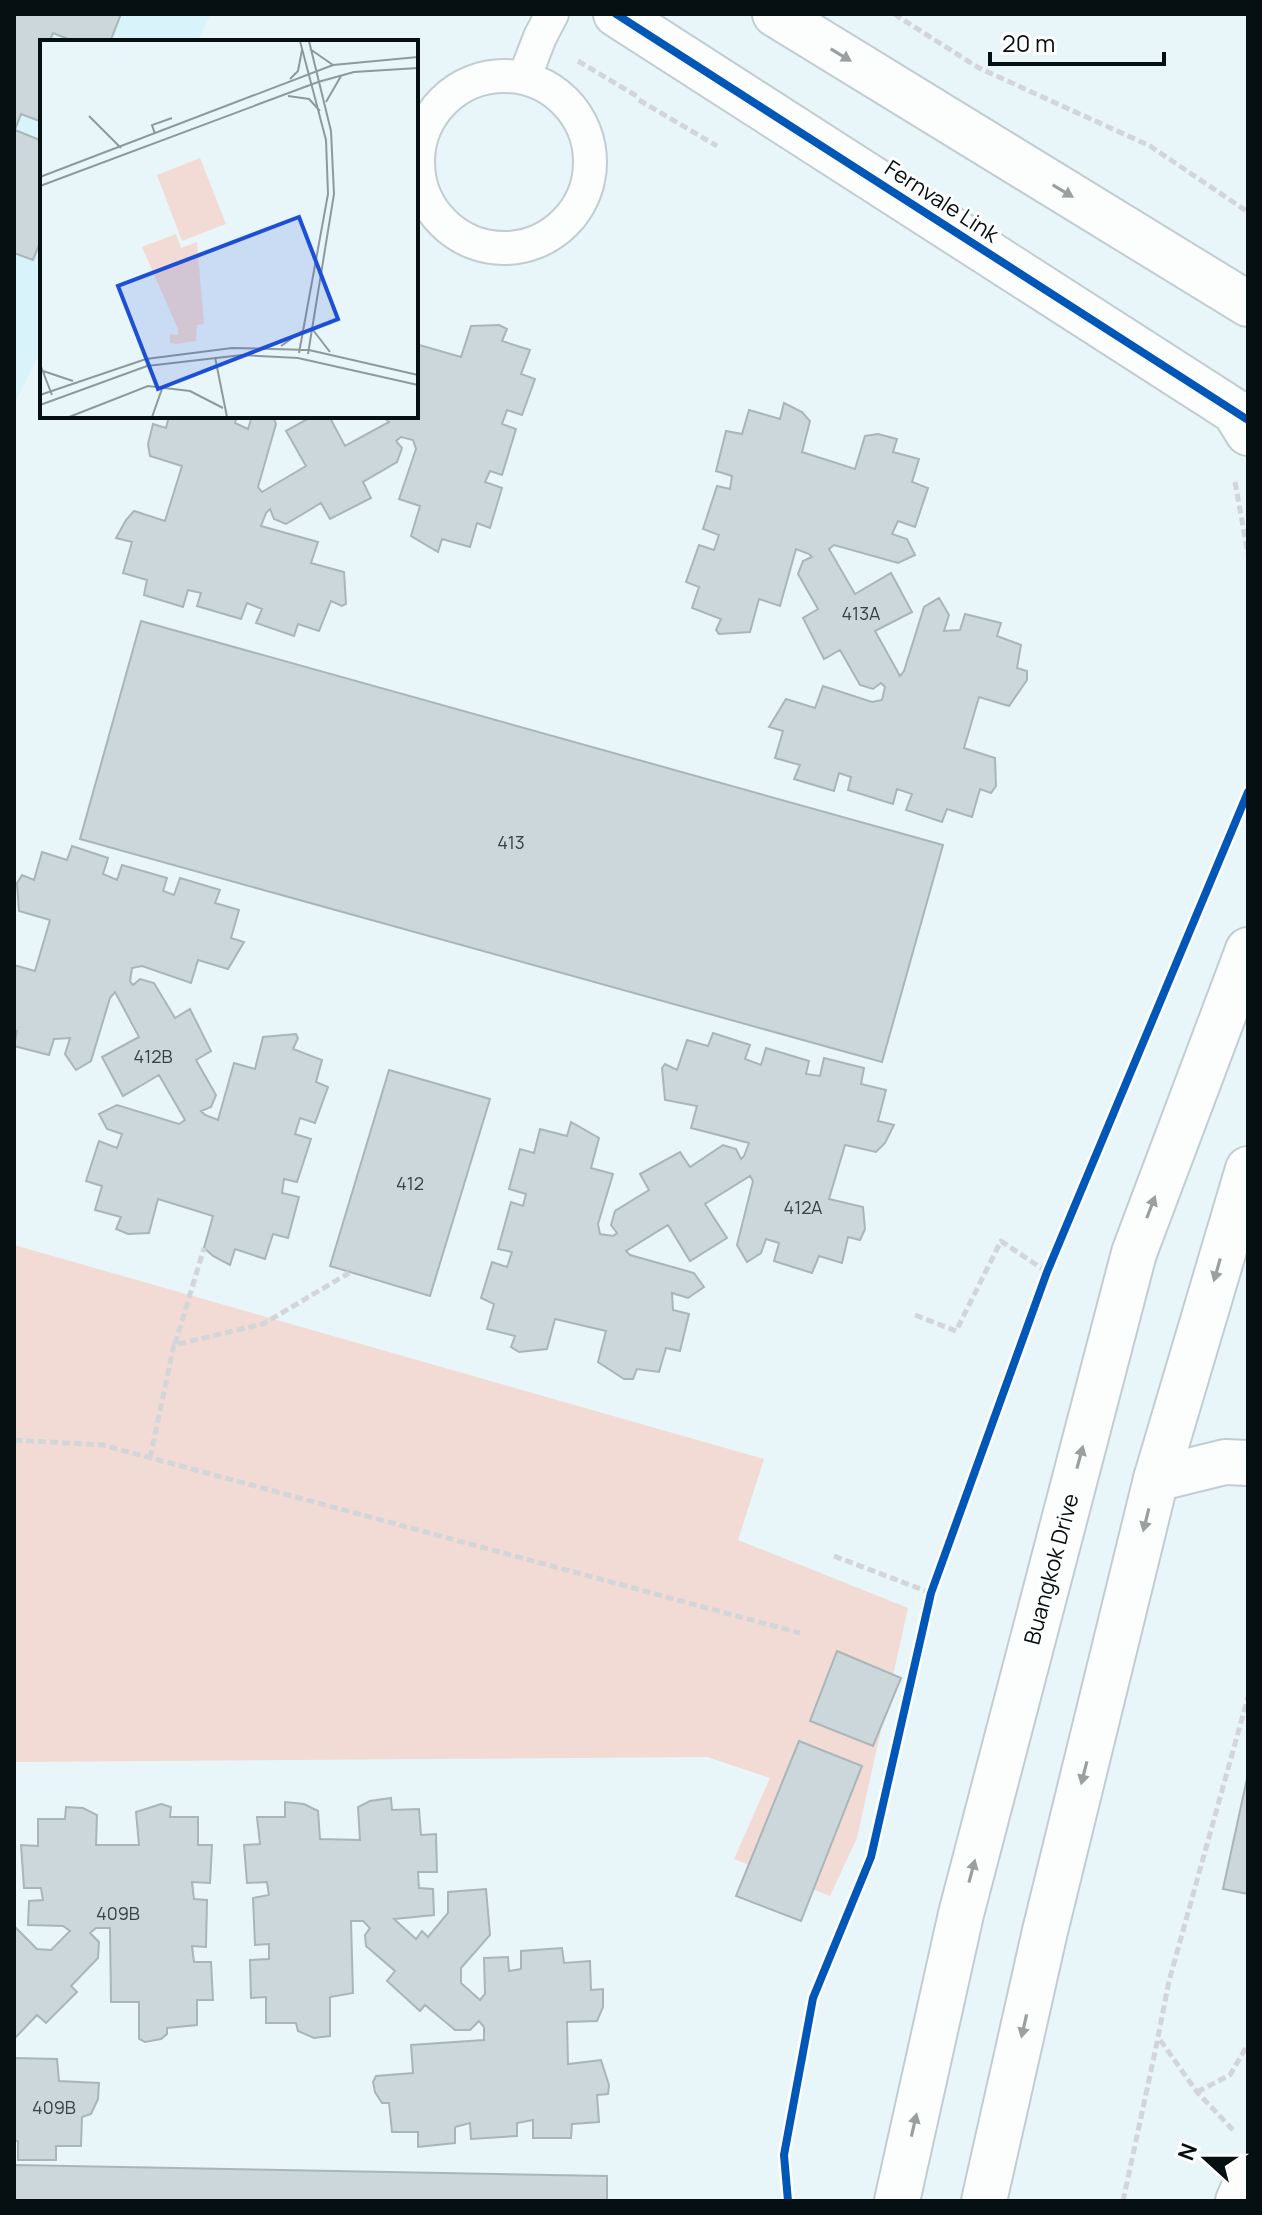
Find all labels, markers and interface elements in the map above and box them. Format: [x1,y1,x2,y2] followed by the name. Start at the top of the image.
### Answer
[990,16,1164,66] scale bar
[1002,26,1055,59] text: 20 m
[40,40,418,418] inset map
[830,47,852,61] one-way arrow
[879,153,1006,250] street label: Fernvale Link
[1052,183,1074,197] one-way arrow
[842,601,881,625] house number: 413A
[497,830,525,854] house number: 413
[134,1044,172,1068] house number: 412B
[396,1171,424,1195] house number: 412
[784,1195,823,1219] house number: 412A
[1145,1195,1158,1219] one-way arrow
[1210,1259,1223,1283] one-way arrow
[1075,1445,1087,1470] one-way arrow
[1016,1490,1086,1648] street label: Buangkok Drive
[1139,1508,1152,1533] one-way arrow
[1078,1760,1090,1785] one-way arrow
[966,1859,978,1884] one-way arrow
[96,1901,140,1925] house number: 409B
[1017,2013,1030,2038] one-way arrow
[32,2095,76,2119] house number: 409B
[908,2112,921,2137] one-way arrow
[1166,2119,1246,2199] north arrow
[1170,2139,1204,2165] text: N

